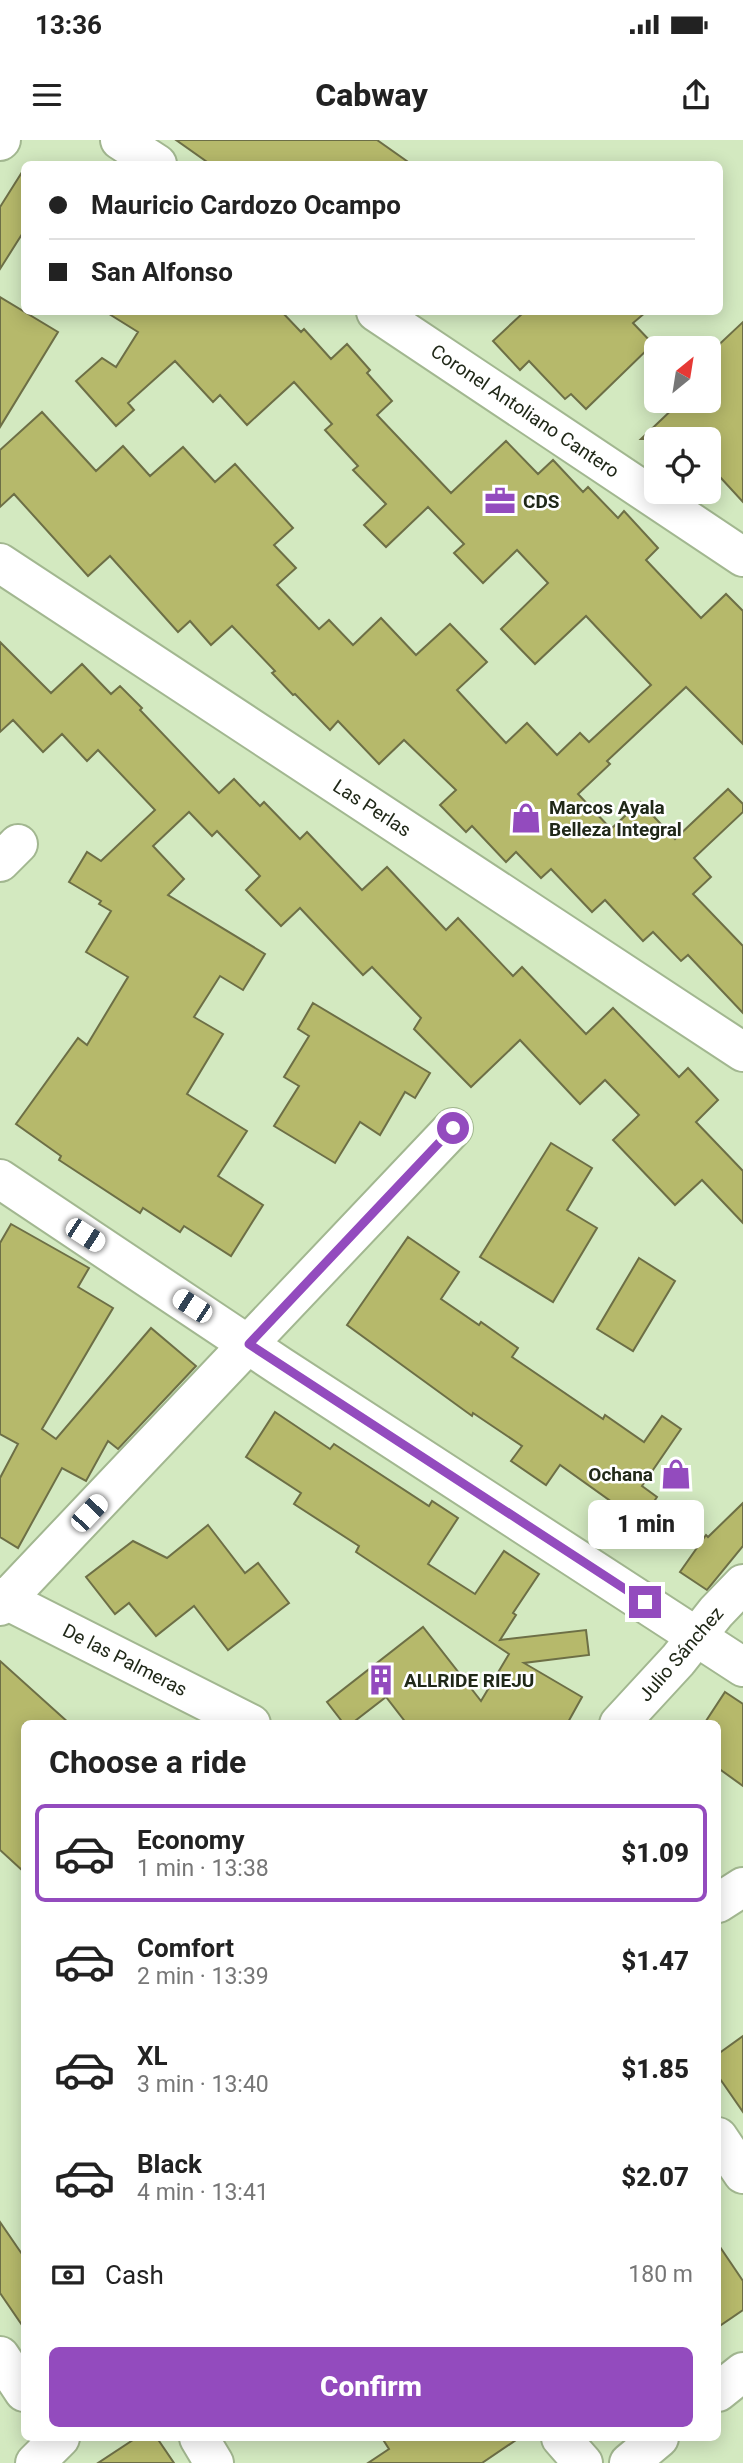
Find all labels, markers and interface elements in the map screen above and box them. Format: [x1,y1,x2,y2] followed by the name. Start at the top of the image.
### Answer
[35,10,102,40] text: 13:36
[28,76,66,114] icon: menu
[315,76,428,114] text: Cabway
[677,76,715,114] icon: share
[91,190,401,220] text: Mauricio Cardozo Ocampo
[91,257,233,287] text: San Alfonso
[644,336,721,413] north arrow
[644,336,721,504] map controls
[426,339,624,483] street label: Coronel Antoliano Cantero
[644,427,721,504] button: locate
[483,484,517,518] office icon: CDS
[523,490,560,513] place label: CDS
[329,774,415,842] street label: Las Perlas
[549,796,682,841] place label: Marcos Ayala Belleza Integral
[509,801,543,835] shop icon: Marcos Ayala Belleza Integral
[437,1112,469,1144] route start
[62,1215,109,1255] car
[169,1286,216,1326] car
[659,1457,693,1491] shop icon: Ochana
[588,1463,653,1486] place label: Ochana
[67,1490,112,1536] car
[587,1500,703,1550] callout: 1 min
[617,1511,675,1538] text: 1 min
[629,1586,661,1618] route end
[634,1602,728,1706] street label: Julio Sánchez
[59,1619,191,1701] street label: De las Palmeras
[364,1663,398,1697] building icon: ALLRIDE RIEJU
[404,1669,534,1692] place label: ALLRIDE RIEJU
[49,1743,246,1781] text: Choose a ride
[53,1822,116,1885] icon: car
[137,1825,244,1855] text: Economy
[621,1838,689,1868] text: $1.09
[137,1855,269,1882] text: 1 min · 13:38
[53,1930,116,1993] icon: car
[137,1933,234,1963] text: Comfort
[621,1946,689,1976] text: $1.47
[137,1963,269,1990] text: 2 min · 13:39
[53,2038,116,2101] icon: car
[137,2041,168,2071] text: XL
[621,2054,689,2084] text: $1.85
[137,2071,269,2098] text: 3 min · 13:40
[53,2146,116,2209] icon: car
[137,2149,202,2179] text: Black
[621,2162,689,2192] text: $2.07
[137,2179,269,2206] text: 4 min · 13:41
[49,2256,87,2294] icon: cash
[105,2260,164,2290] text: Cash
[628,2261,693,2288] text: 180 m
[49,2347,693,2427] button: Confirm

